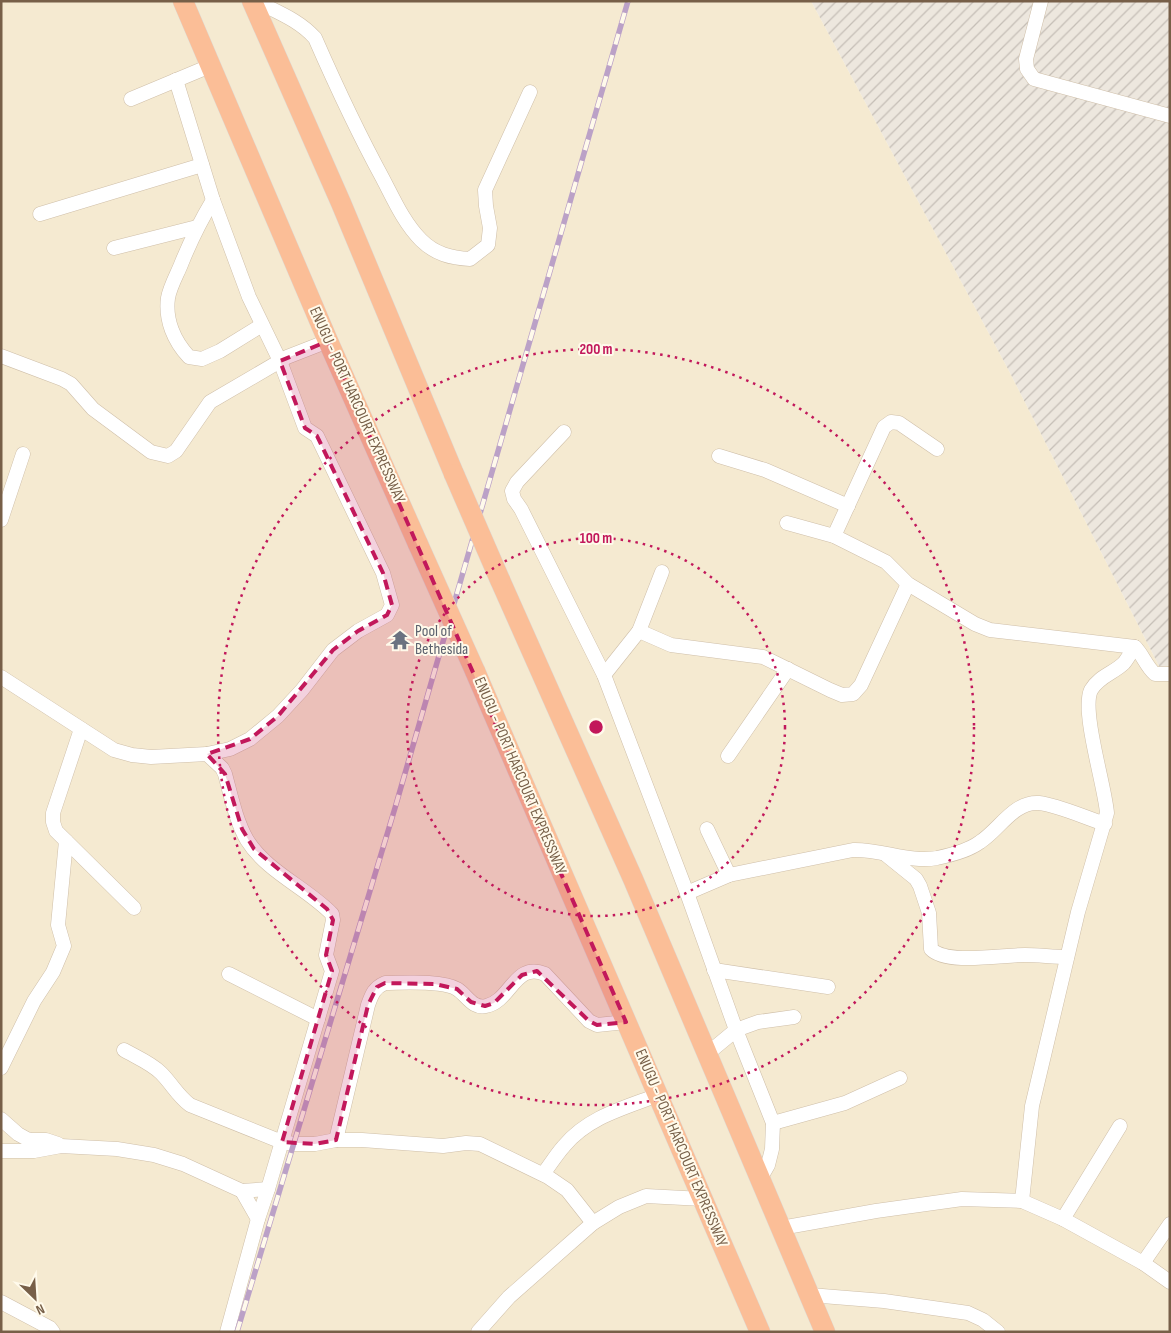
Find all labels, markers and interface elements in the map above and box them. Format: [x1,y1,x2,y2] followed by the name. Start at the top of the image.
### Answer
[305,304,409,506] street label: ENUGU - PORT HARCOURT EXPRESSWAY
[579,340,613,359] text: 200 m
[580,529,612,548] text: 100 m
[415,622,468,659] place label: Pool of Bethesida
[389,629,411,651] temple icon: Pool of Bethesida
[470,674,570,878] street label: ENUGU - PORT HARCOURT EXPRESSWAY
[587,718,605,736] centre of rings
[631,1046,731,1250] street label: ENUGU - PORT HARCOURT EXPRESSWAY
[10,1273,60,1323] north arrow
[33,1300,47,1319] text: N

